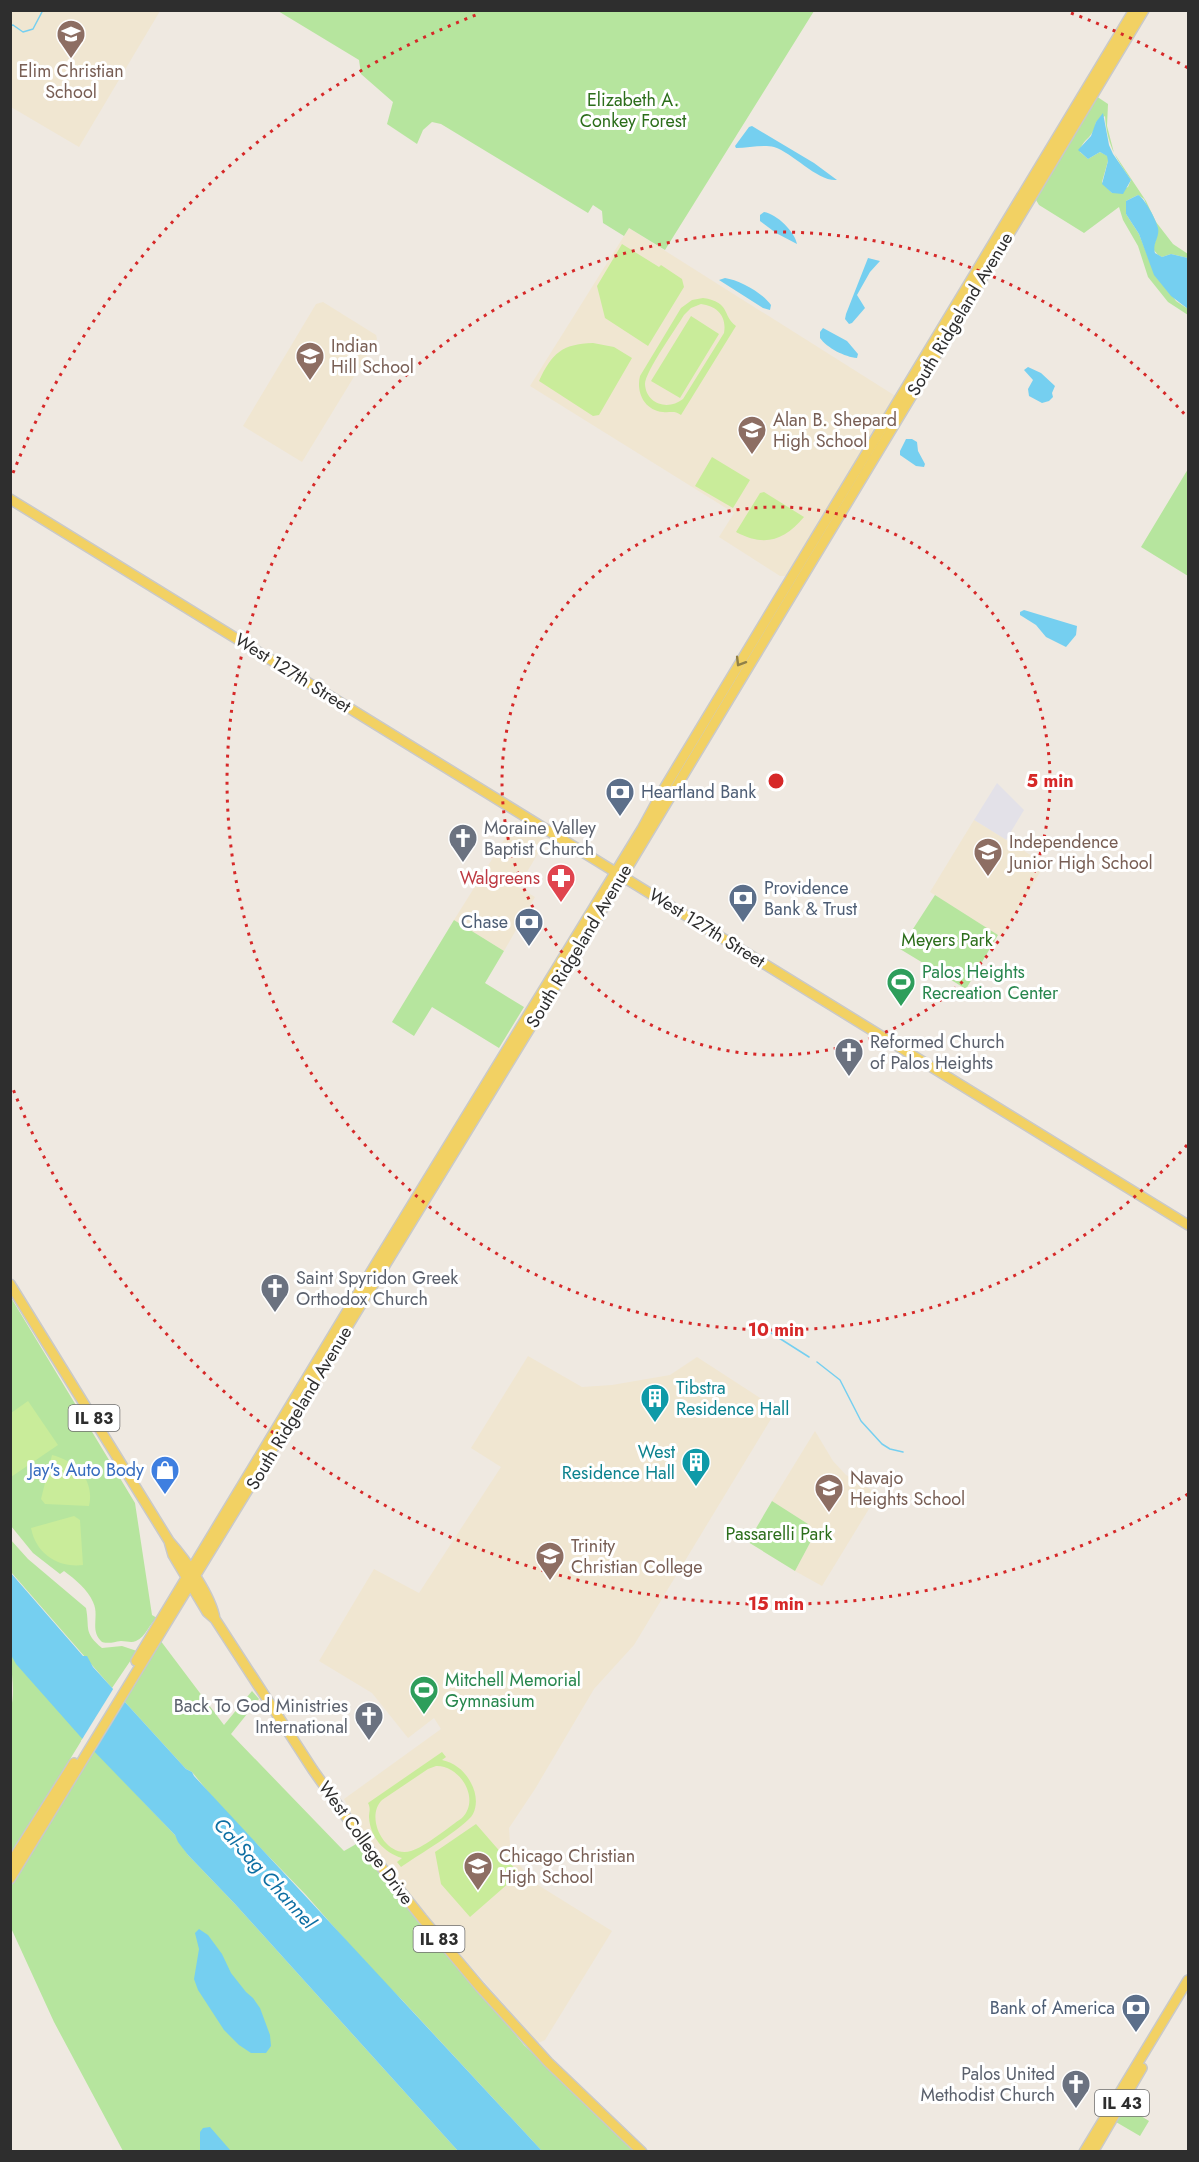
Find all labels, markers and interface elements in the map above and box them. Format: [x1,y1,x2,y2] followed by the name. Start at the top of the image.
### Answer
[55,18,87,60] school or university icon: Elim Christian School
[18,58,124,105] place label: Elim Christian School
[580,87,687,134] park label: Elizabeth A. Conkey Forest
[901,227,1019,401] street label: South Ridgeland Avenue
[331,333,414,380] place label: Indian Hill School
[294,340,326,382] school or university icon: Indian Hill School
[773,407,897,454] place label: Alan B. Shepard High School
[736,414,768,456] school or university icon: Alan B. Shepard High School
[230,627,357,719] street label: West 127th Street
[736,656,748,666] one-way arrow
[1026,768,1074,794] text: 5 min
[766,771,786,791] centre of rings
[604,776,636,818] bank icon: Heartland Bank
[641,779,756,805] place label: Heartland Bank
[484,815,596,862] place label: Moraine Valley Baptist Church
[447,822,479,864] church icon: Moraine Valley Baptist Church
[1007,829,1153,876] place label: Independence Junior High School
[972,836,1004,878] school or university icon: Independence Junior High School
[520,859,638,1033] street label: South Ridgeland Avenue
[545,862,577,904] pharmacy icon: Walgreens
[460,865,540,891] place label: Walgreens
[764,875,858,922] place label: Providence Bank & Trust
[644,882,771,974] street label: West 127th Street
[727,882,759,924] bank icon: Providence Bank & Trust
[513,906,545,948] bank icon: Chase
[461,909,508,935] place label: Chase
[901,927,993,953] park label: Meyers Park
[922,959,1059,1006] place label: Palos Heights Recreation Center
[885,966,917,1008] sports icon: Palos Heights Recreation Center
[870,1029,1005,1076] place label: Reformed Church of Palos Heights
[833,1036,865,1078] church icon: Reformed Church of Palos Heights
[296,1265,458,1312] place label: Saint Spyridon Greek Orthodox Church
[259,1272,291,1314] church icon: Saint Spyridon Greek Orthodox Church
[748,1317,804,1343] text: 10 min
[240,1321,358,1495] street label: South Ridgeland Avenue
[676,1375,789,1422] place label: Tibstra Residence Hall
[639,1382,671,1424] building icon: Tibstra Residence Hall
[68,1405,119,1431] road number: IL 83
[562,1439,676,1486] place label: West Residence Hall
[680,1446,712,1488] building icon: West Residence Hall
[149,1454,181,1496] shop icon: Jay's Auto Body
[27,1457,144,1483] place label: Jay's Auto Body
[850,1465,965,1512] place label: Navajo Heights School
[813,1472,845,1514] school or university icon: Navajo Heights School
[726,1521,832,1547] park label: Passarelli Park
[571,1533,703,1580] place label: Trinity Christian College
[534,1540,566,1582] school or university icon: Trinity Christian College
[748,1591,804,1617] text: 15 min
[445,1667,581,1714] place label: Mitchell Memorial Gymnasium
[408,1674,440,1716] sports icon: Mitchell Memorial Gymnasium
[174,1693,348,1740] place label: Back To God Ministries International
[353,1700,385,1742] church icon: Back To God Ministries International
[312,1776,420,1910] street label: West College Drive
[207,1811,324,1937] water label: Cal-Sag Channel
[499,1843,635,1890] place label: Chicago Christian High School
[462,1850,494,1892] school or university icon: Chicago Christian High School
[414,1926,464,1952] road number: IL 83
[1120,1992,1152,2034] bank icon: Bank of America
[990,1995,1115,2021] place label: Bank of America
[920,2061,1055,2108] place label: Palos United Methodist Church
[1060,2068,1092,2110] church icon: Palos United Methodist Church
[1095,2090,1149,2116] road number: IL 43

